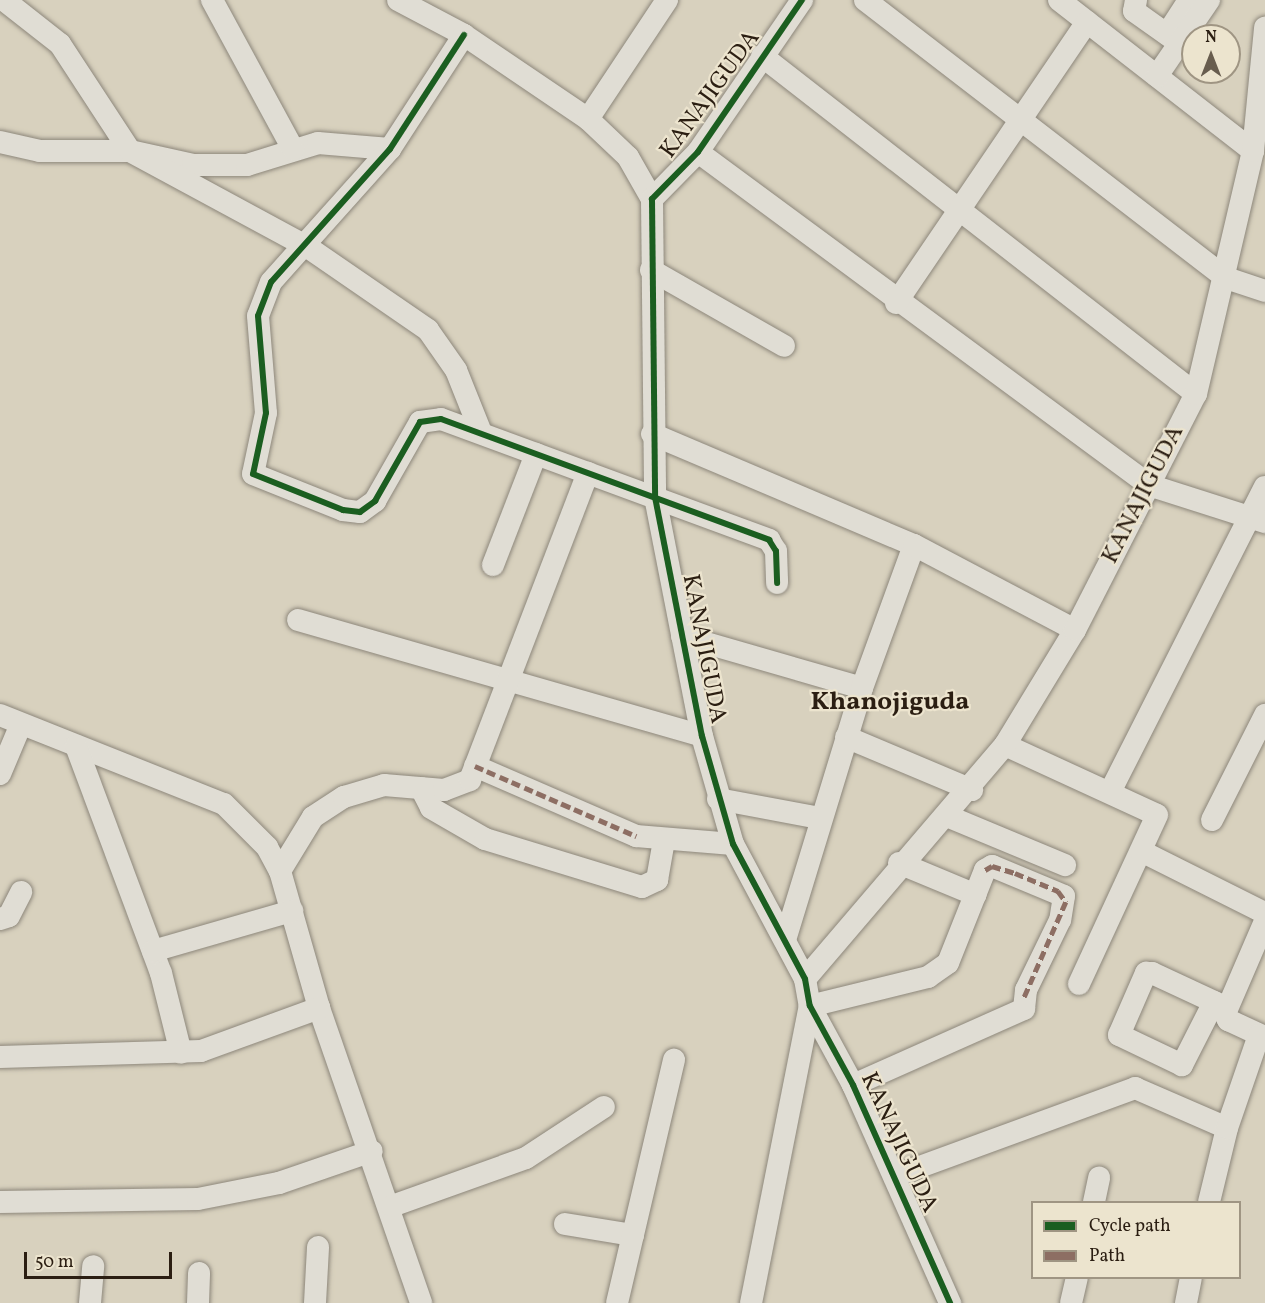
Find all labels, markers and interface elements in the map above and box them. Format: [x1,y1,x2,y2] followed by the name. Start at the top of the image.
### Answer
[1181,24,1241,84] north arrow
[655,25,767,165] street label: KANAJIGUDA
[1205,27,1217,49] text: N
[1097,421,1191,569] street label: KANAJIGUDA
[674,572,732,726] street label: KANAJIGUDA
[811,687,969,719] district label: Khanojiguda
[853,1068,943,1218] street label: KANAJIGUDA
[1031,1201,1241,1279] legend
[1089,1214,1171,1239] text: Cycle path
[27,1240,176,1278] scale bar
[1089,1244,1125,1269] text: Path
[35,1250,74,1275] text: 50 m

